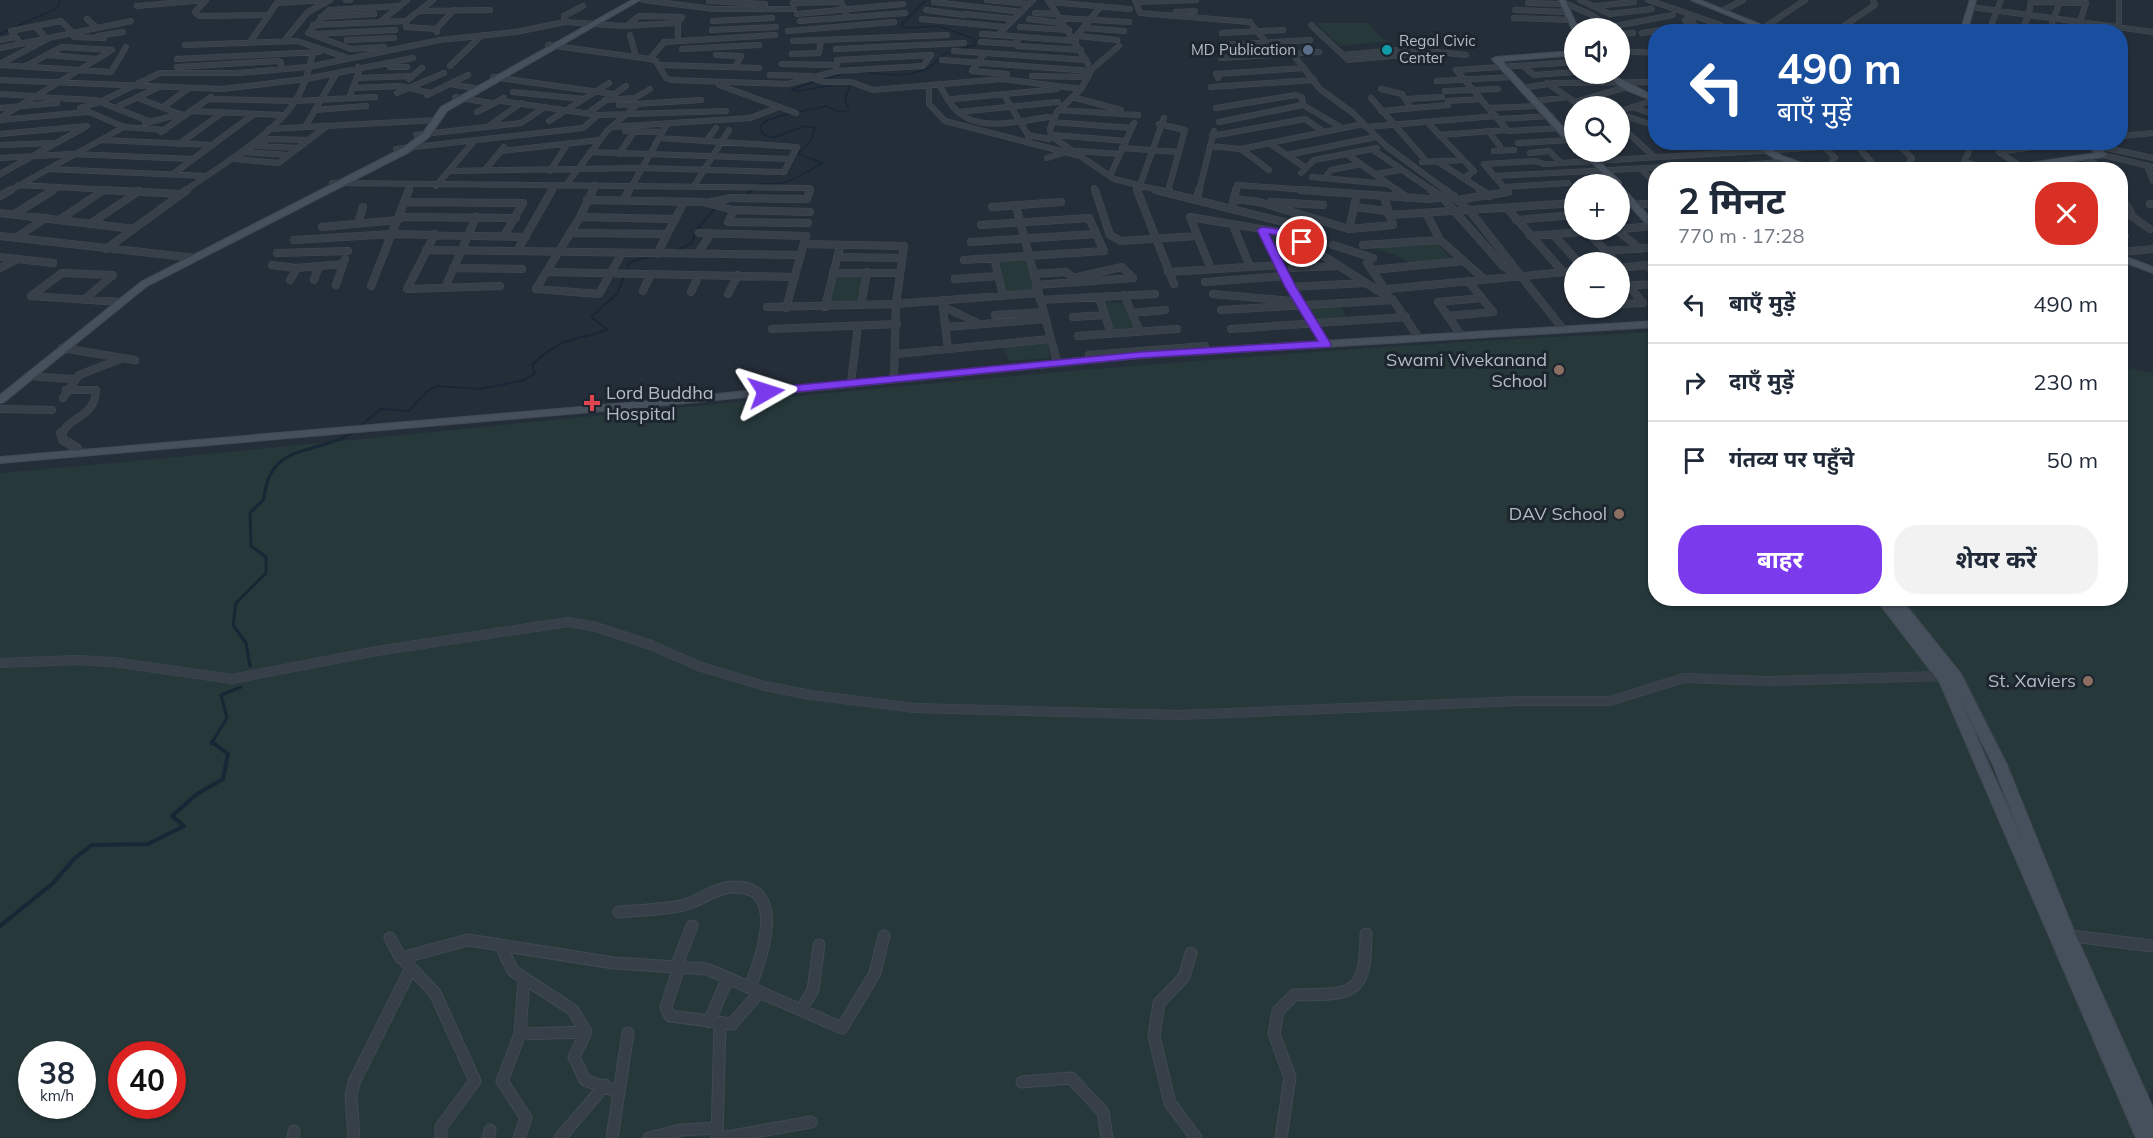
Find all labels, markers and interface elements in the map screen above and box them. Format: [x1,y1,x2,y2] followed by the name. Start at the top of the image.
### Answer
[1564,18,1630,318] map controls
[1564,18,1630,84] button: sound
[1399,31,1476,67] place label: Regal Civic Center
[1191,40,1296,59] place label: MD Publication
[1777,42,1902,95] text: 490 m
[1301,43,1315,57] marker: MD Publication
[1380,43,1394,57] marker: Regal Civic Center
[1678,48,1756,126] icon: left
[1777,94,1852,128] text: बाएँ मुड़ें
[1564,96,1630,162] button: search
[1564,174,1630,240] button: +
[1678,178,1785,223] text: 2 मिनट
[2035,182,2098,245] button: close
[1276,216,1327,267] pin
[1678,223,1804,248] text: 770 m · 17:28
[1285,225,1318,258] icon: arrive
[1564,252,1630,318] button: −
[1678,288,1711,321] icon: left
[1729,289,1795,317] text: बाएँ मुड़ें
[2033,290,2098,318] text: 490 m
[1386,348,1547,392] place label: Swami Vivekanand School
[734,360,798,424] position arrow
[1552,363,1566,377] marker: Swami Vivekanand School
[1678,366,1711,399] icon: right
[1729,367,1794,395] text: दाएँ मुड़ें
[2033,368,2098,396] text: 230 m
[606,381,714,425] place label: Lord Buddha Hospital
[583,394,601,412] marker: Lord Buddha Hospital
[1678,444,1711,477] icon: arrive
[1729,445,1854,473] text: गंतव्य पर पहुँचे
[2047,446,2098,474] text: 50 m
[1509,502,1607,525] place label: DAV School
[1612,507,1626,521] marker: DAV School
[1678,525,1882,594] button: बाहर
[1894,525,2098,594] button: शेयर करें
[1988,669,2076,692] place label: St. Xaviers
[2081,674,2095,688] marker: St. Xaviers
[108,1041,186,1119] speed limit sign: 40
[39,1054,75,1092] text: 38
[40,1086,74,1105] text: km/h

